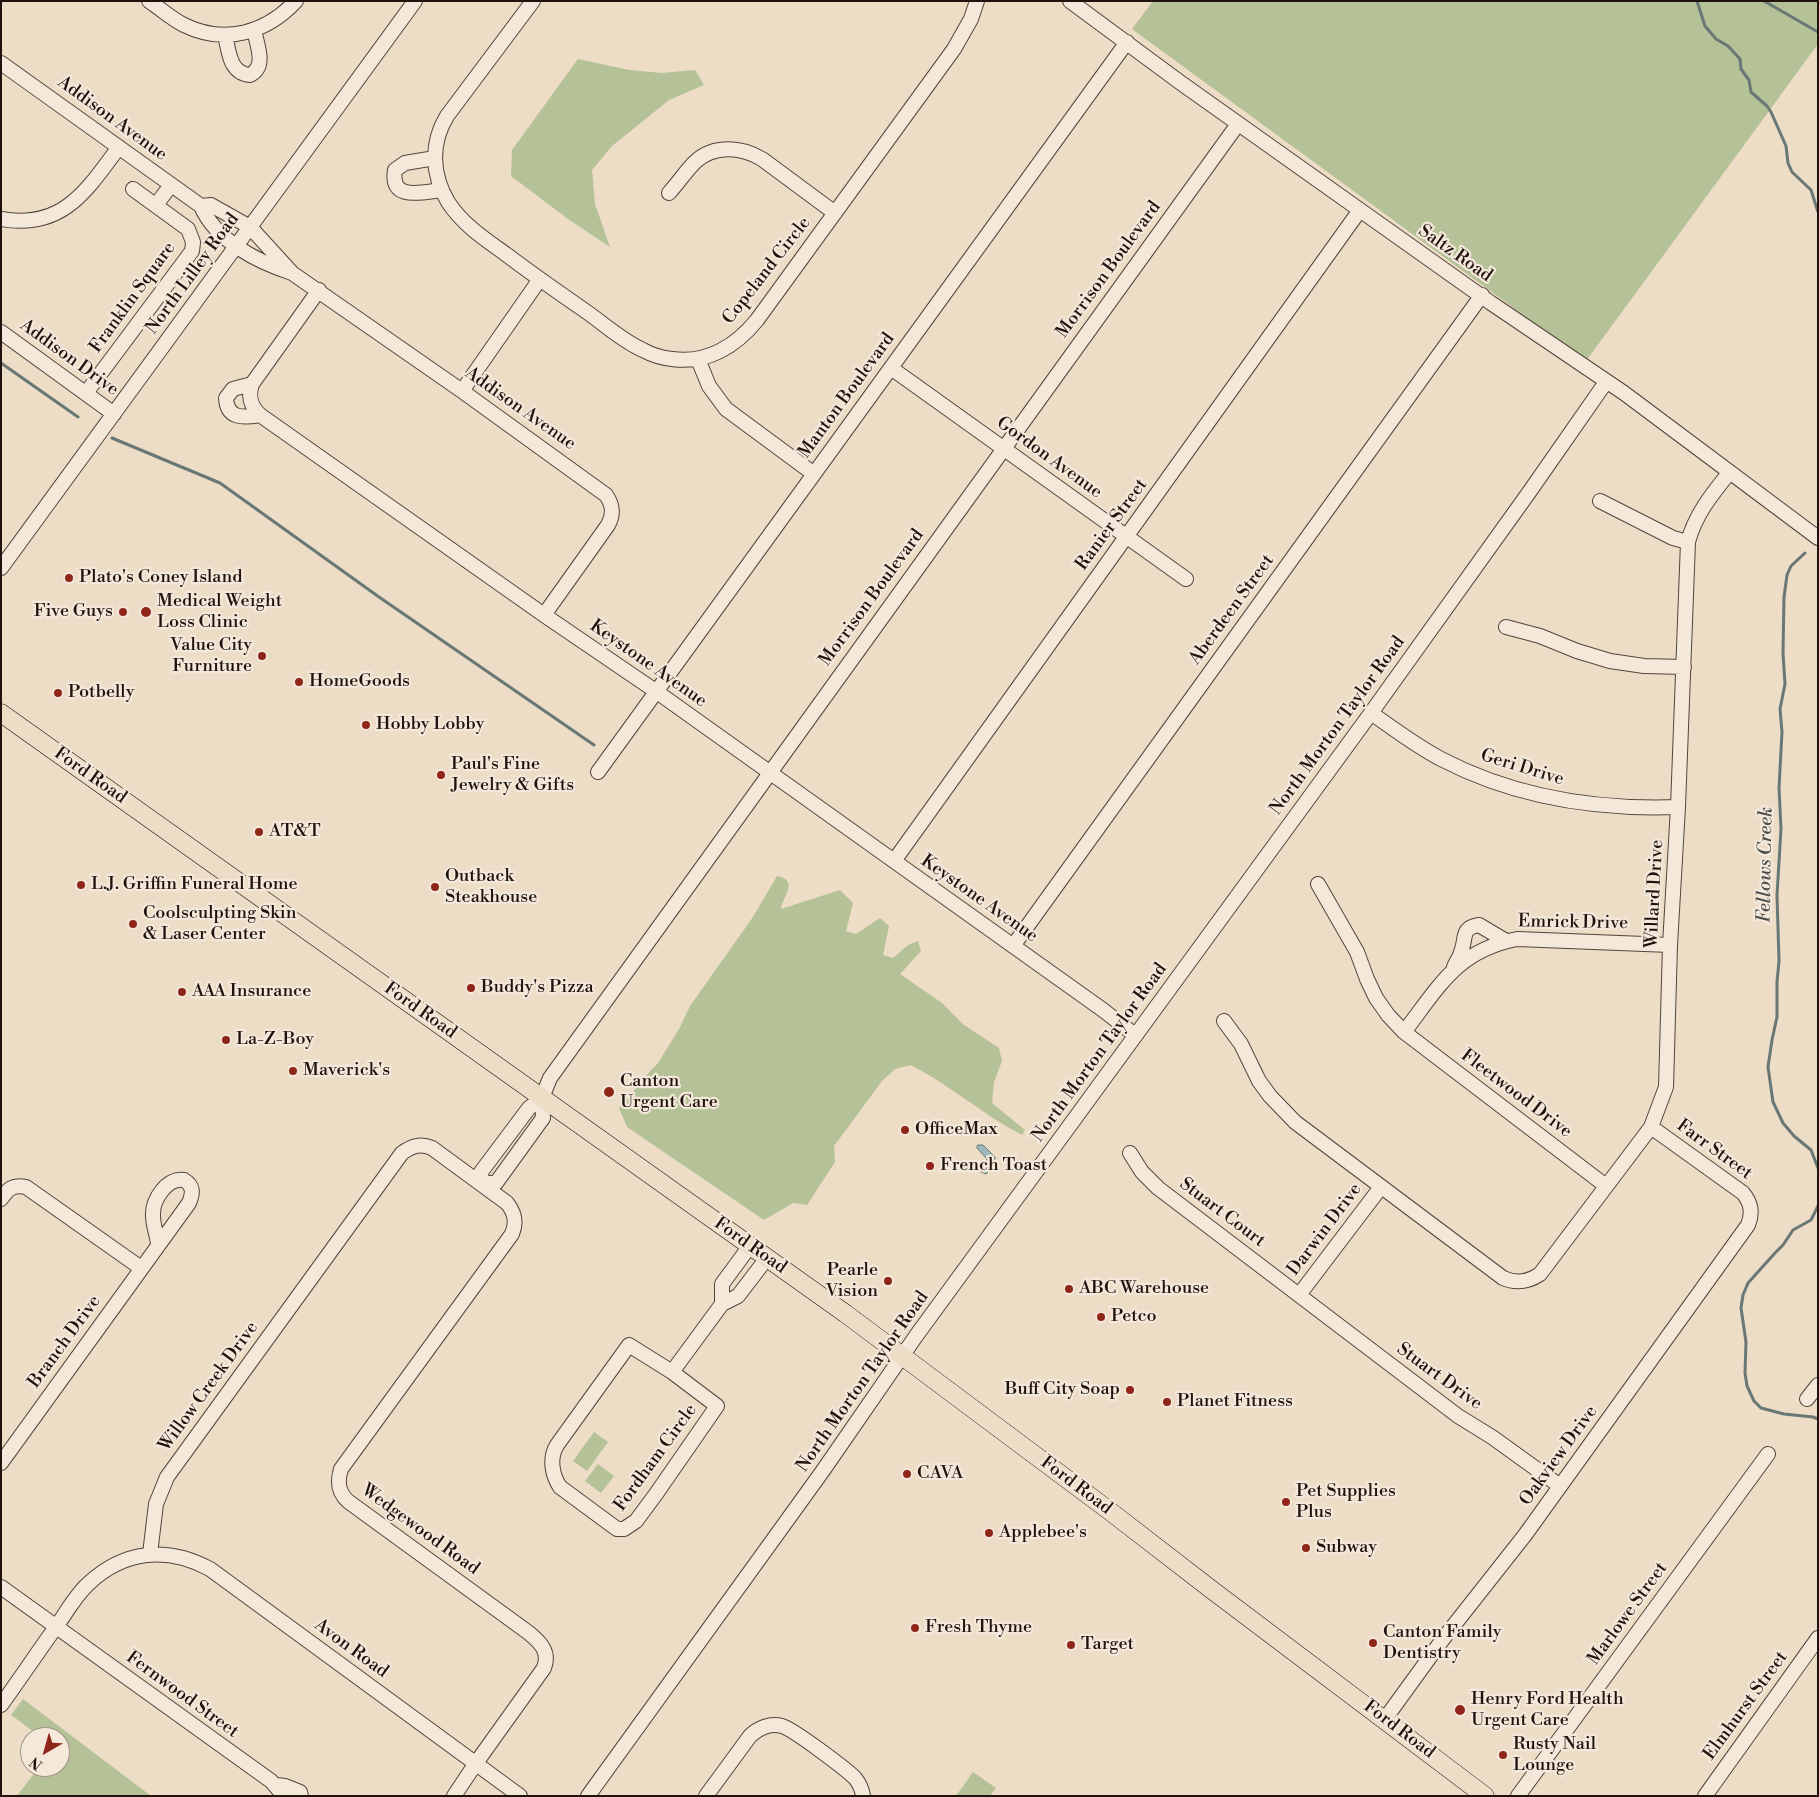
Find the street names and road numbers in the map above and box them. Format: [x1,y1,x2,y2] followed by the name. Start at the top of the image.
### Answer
[53,72,171,166] street label: Addison Avenue
[1052,197,1166,343] street label: Morrison Boulevard
[142,209,244,339] street label: North Lilley Road
[718,213,816,329] street label: Copeland Circle
[1414,221,1496,287] street label: Saltz Road
[86,238,180,358] street label: Franklin Square
[15,315,123,401] street label: Addison Drive
[794,329,900,463] street label: Manton Boulevard
[460,363,580,455] street label: Addison Avenue
[992,412,1106,504] street label: Gordon Avenue
[1071,475,1153,575] street label: Ranier Street
[815,525,929,671] street label: Morrison Boulevard
[1185,551,1279,669] street label: Aberdeen Street
[585,616,711,712] street label: Keystone Avenue
[1266,632,1410,820] street label: North Morton Taylor Road
[49,743,131,809] street label: Ford Road
[1478,745,1566,791] street label: Geri Drive
[1641,839,1669,949] street label: Willard Drive
[916,851,1042,947] street label: Keystone Avenue
[1518,911,1628,935] street label: Emrick Drive
[1028,959,1172,1147] street label: North Morton Taylor Road
[379,978,461,1044] street label: Ford Road
[1456,1045,1576,1143] street label: Fleetwood Drive
[1672,1115,1756,1185] street label: Farr Street
[1175,1174,1269,1252] street label: Stuart Court
[1283,1180,1367,1280] street label: Darwin Drive
[709,1213,791,1279] street label: Ford Road
[792,1287,934,1477] street label: North Morton Taylor Road
[24,1291,106,1393] street label: Branch Drive
[155,1318,263,1456] street label: Willow Creek Drive
[1392,1339,1486,1415] street label: Stuart Drive
[610,1400,702,1516] street label: Fordham Circle
[1515,1402,1603,1510] street label: Oakview Drive
[1036,1452,1116,1520] street label: Ford Road
[357,1480,483,1580] street label: Wedgewood Road
[1584,1558,1672,1670] street label: Marlowe Street
[310,1615,392,1683] street label: Avon Road
[122,1647,242,1743] street label: Fernwood Street
[1699,1647,1793,1765] street label: Elmhurst Street
[1359,1696,1439,1764] street label: Ford Road

